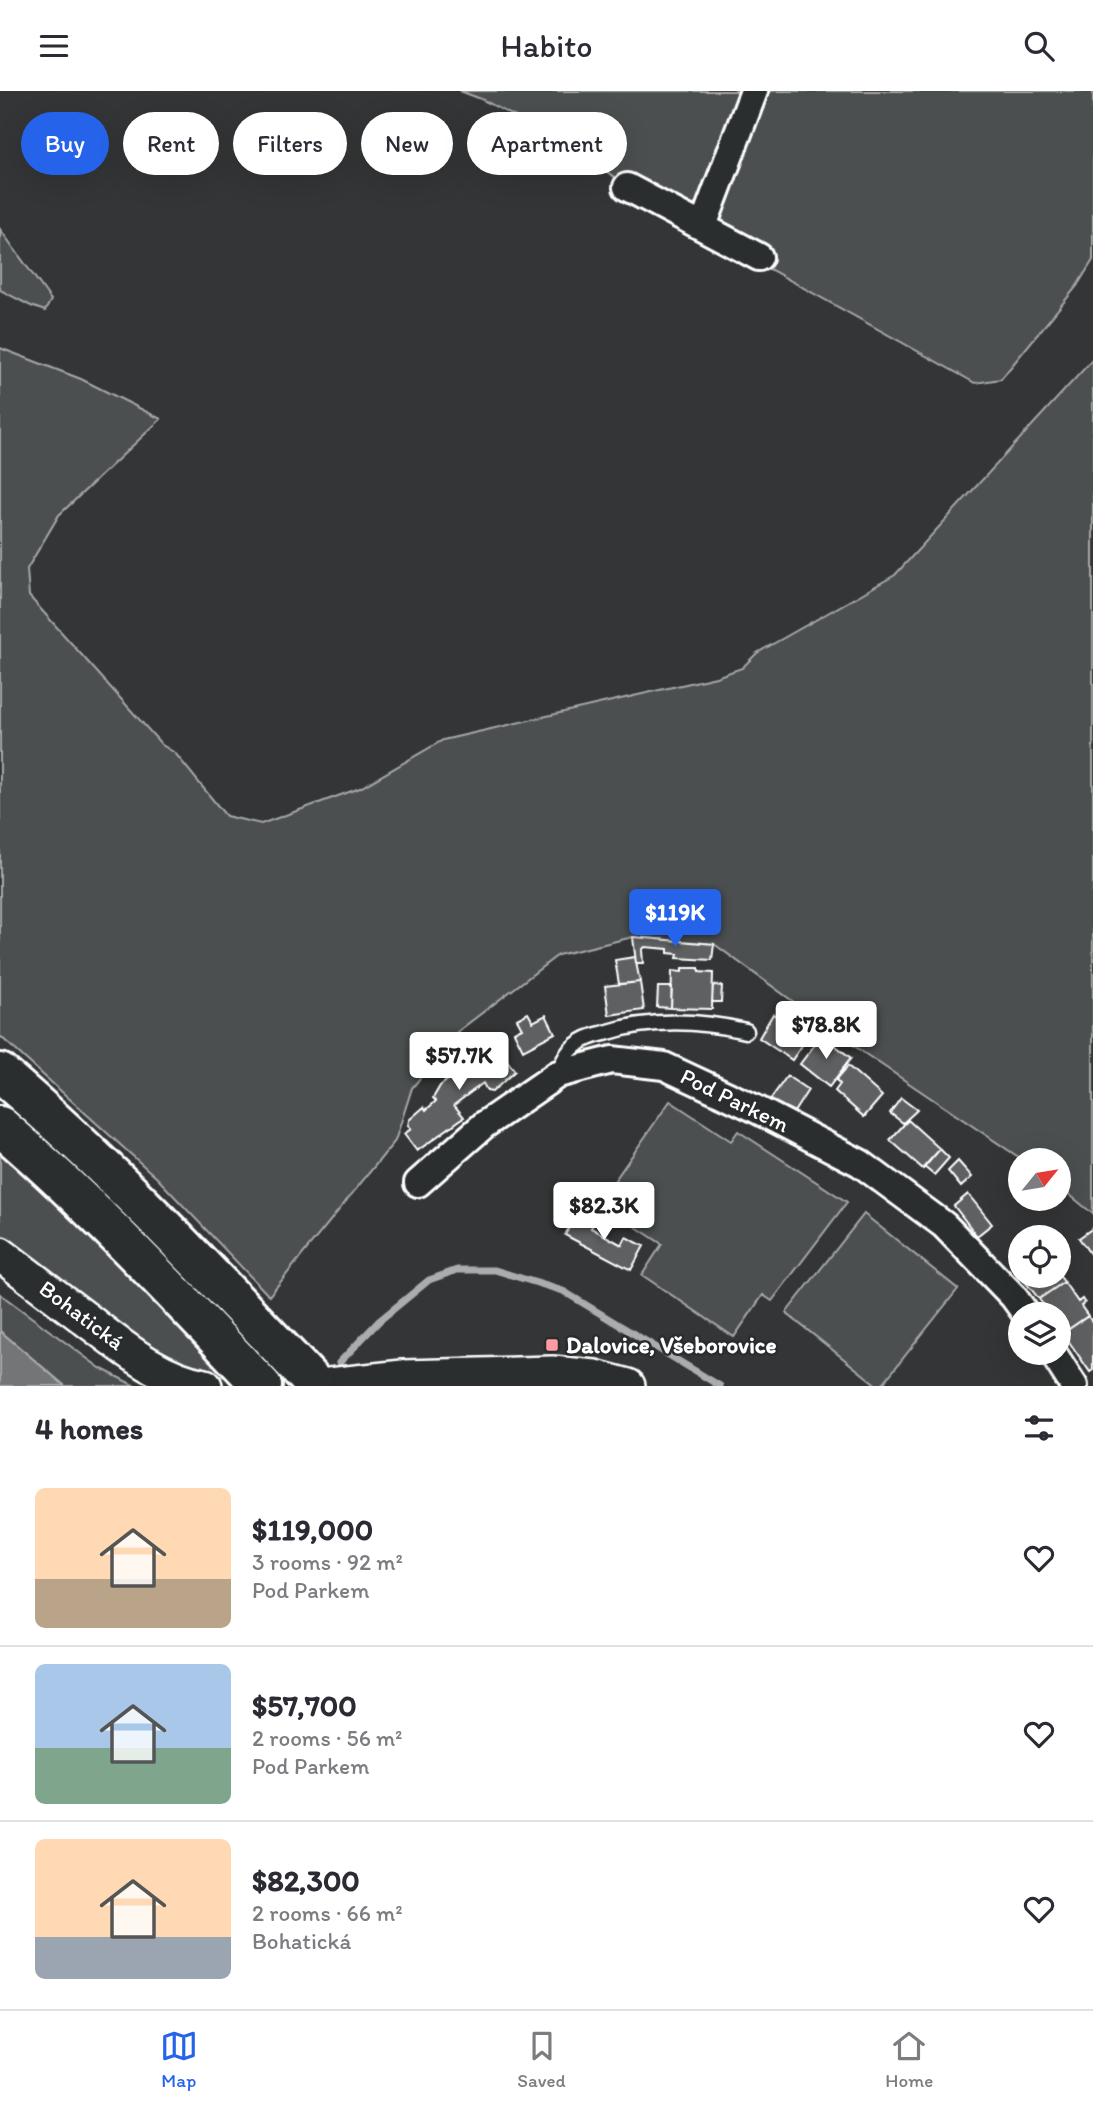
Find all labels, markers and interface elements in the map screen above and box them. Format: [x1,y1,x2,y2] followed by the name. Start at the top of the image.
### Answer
[35,27,73,65] icon: menu
[501,27,592,65] text: Habito
[1020,27,1058,65] icon: search
[21,112,109,175] chip: Buy
[123,112,219,175] chip: Rent
[233,112,347,175] chip: Filters
[361,112,453,175] chip: New
[467,112,627,175] chip: Apartment
[626,889,724,949] pin: $119K
[645,898,705,926] text: $119K
[769,1002,883,1061] pin: $78.8K
[792,1010,860,1038] text: $78.8K
[402,1033,516,1092] pin: $57.7K
[426,1041,492,1069] text: $57.7K
[676,1062,794,1138] street label: Pod Parkem
[1008,1148,1071,1211] north arrow
[1008,1148,1071,1365] map controls
[547,1183,661,1242] pin: $82.3K
[569,1191,639,1219] text: $82.3K
[1008,1225,1071,1288] button: locate
[34,1274,130,1356] street label: Bohatická
[1008,1302,1071,1365] button: layers
[566,1331,777,1359] place label: Dalovice, Všeborovice
[544,1337,560,1353] marker: Dalovice, Všeborovice
[1020,1409,1058,1447] icon: filters
[35,1410,143,1447] text: 4 homes
[252,1511,373,1548] text: $119,000
[91,1516,175,1600] icon: home
[1020,1539,1058,1577] icon: heart
[252,1548,403,1576] text: 3 rooms · 92 m²
[252,1576,370,1604] text: Pod Parkem
[252,1687,357,1724] text: $57,700
[91,1692,175,1776] icon: home
[1020,1715,1058,1753] icon: heart
[252,1724,403,1752] text: 2 rooms · 56 m²
[252,1752,370,1780] text: Pod Parkem
[252,1862,360,1899] text: $82,300
[91,1867,175,1951] icon: home
[1020,1890,1058,1928] icon: heart
[252,1899,403,1927] text: 2 rooms · 66 m²
[252,1927,351,1955] text: Bohatická
[160,2027,198,2092] tab: Map
[517,2027,566,2092] tab: Saved
[885,2027,933,2092] tab: Home

